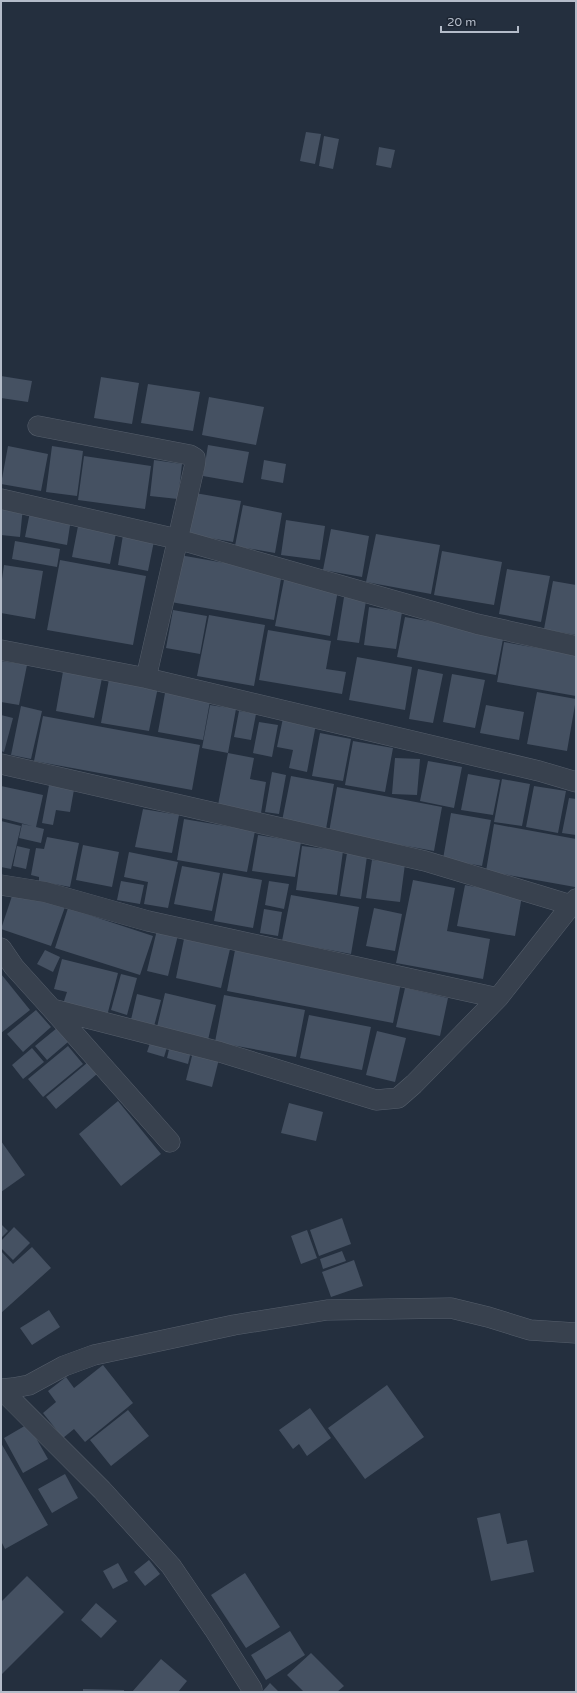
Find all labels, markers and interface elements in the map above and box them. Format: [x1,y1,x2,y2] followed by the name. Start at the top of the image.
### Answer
[441,8,518,34] scale bar
[447,15,476,29] text: 20 m

